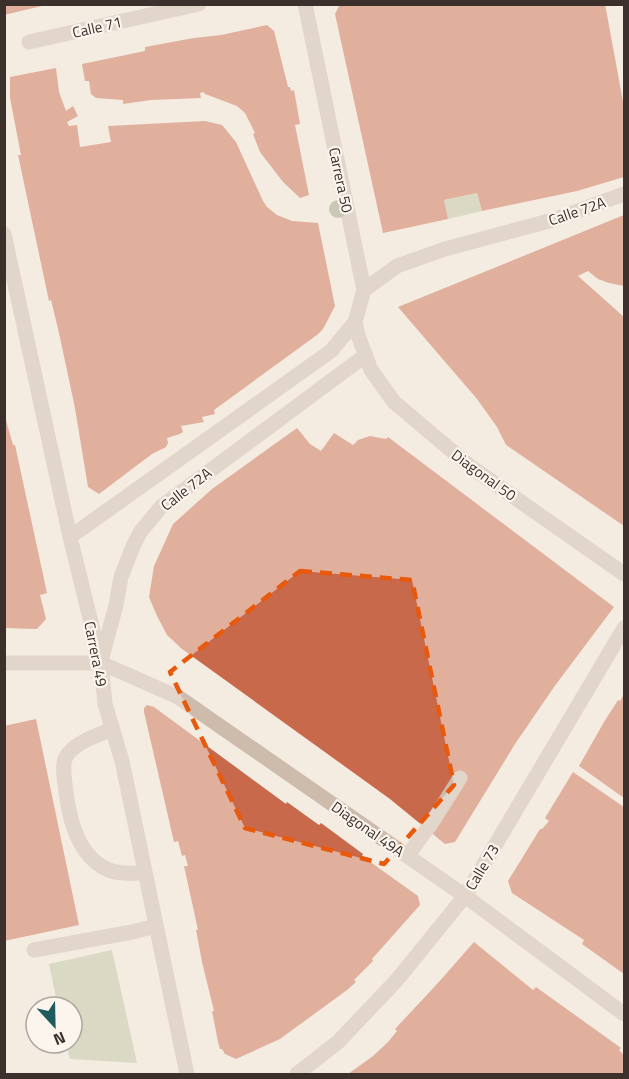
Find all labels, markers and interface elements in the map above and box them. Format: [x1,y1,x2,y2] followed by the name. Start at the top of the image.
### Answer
[70,10,124,44] street label: Calle 71
[323,145,359,215] street label: Carrera 50
[545,190,609,232] street label: Calle 72A
[447,444,521,506] street label: Diagonal 50
[156,462,216,516] street label: Calle 72A
[78,619,114,689] street label: Carrera 49
[327,795,409,863] street label: Diagonal 49A
[459,840,505,894] street label: Calle 73
[24,995,84,1055] north arrow
[50,1026,69,1052] text: N

